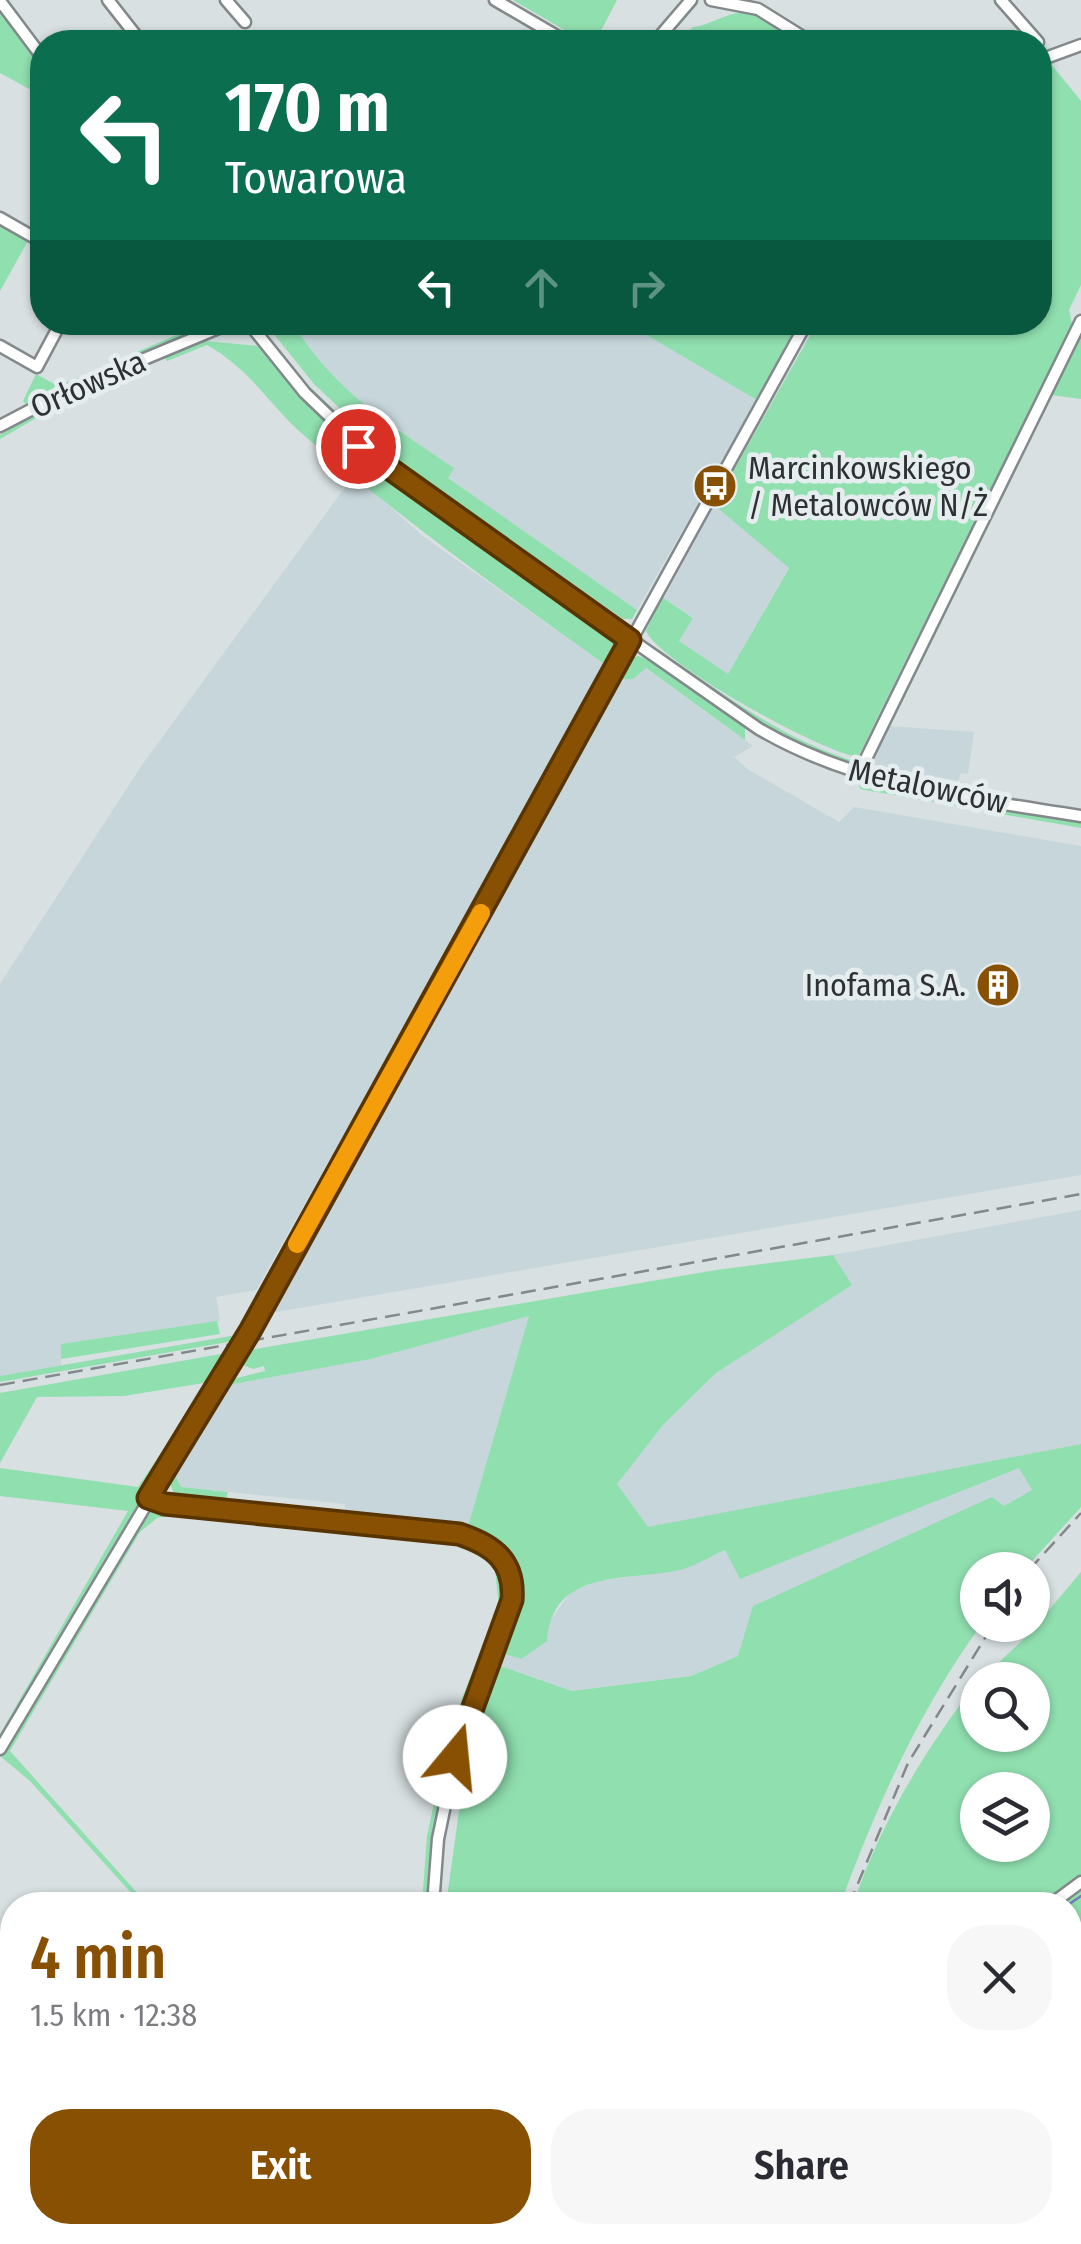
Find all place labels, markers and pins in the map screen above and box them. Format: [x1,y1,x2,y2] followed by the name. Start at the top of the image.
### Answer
[316,404,401,489] pin
[748,449,988,524] place label: Marcinkowskiego / Metalowców N/Ż
[692,463,738,509] bus stop icon: Marcinkowskiego / Metalowców N/Ż
[975,962,1021,1008] building icon: Inofama S.A.
[805,966,966,1004] place label: Inofama S.A.

